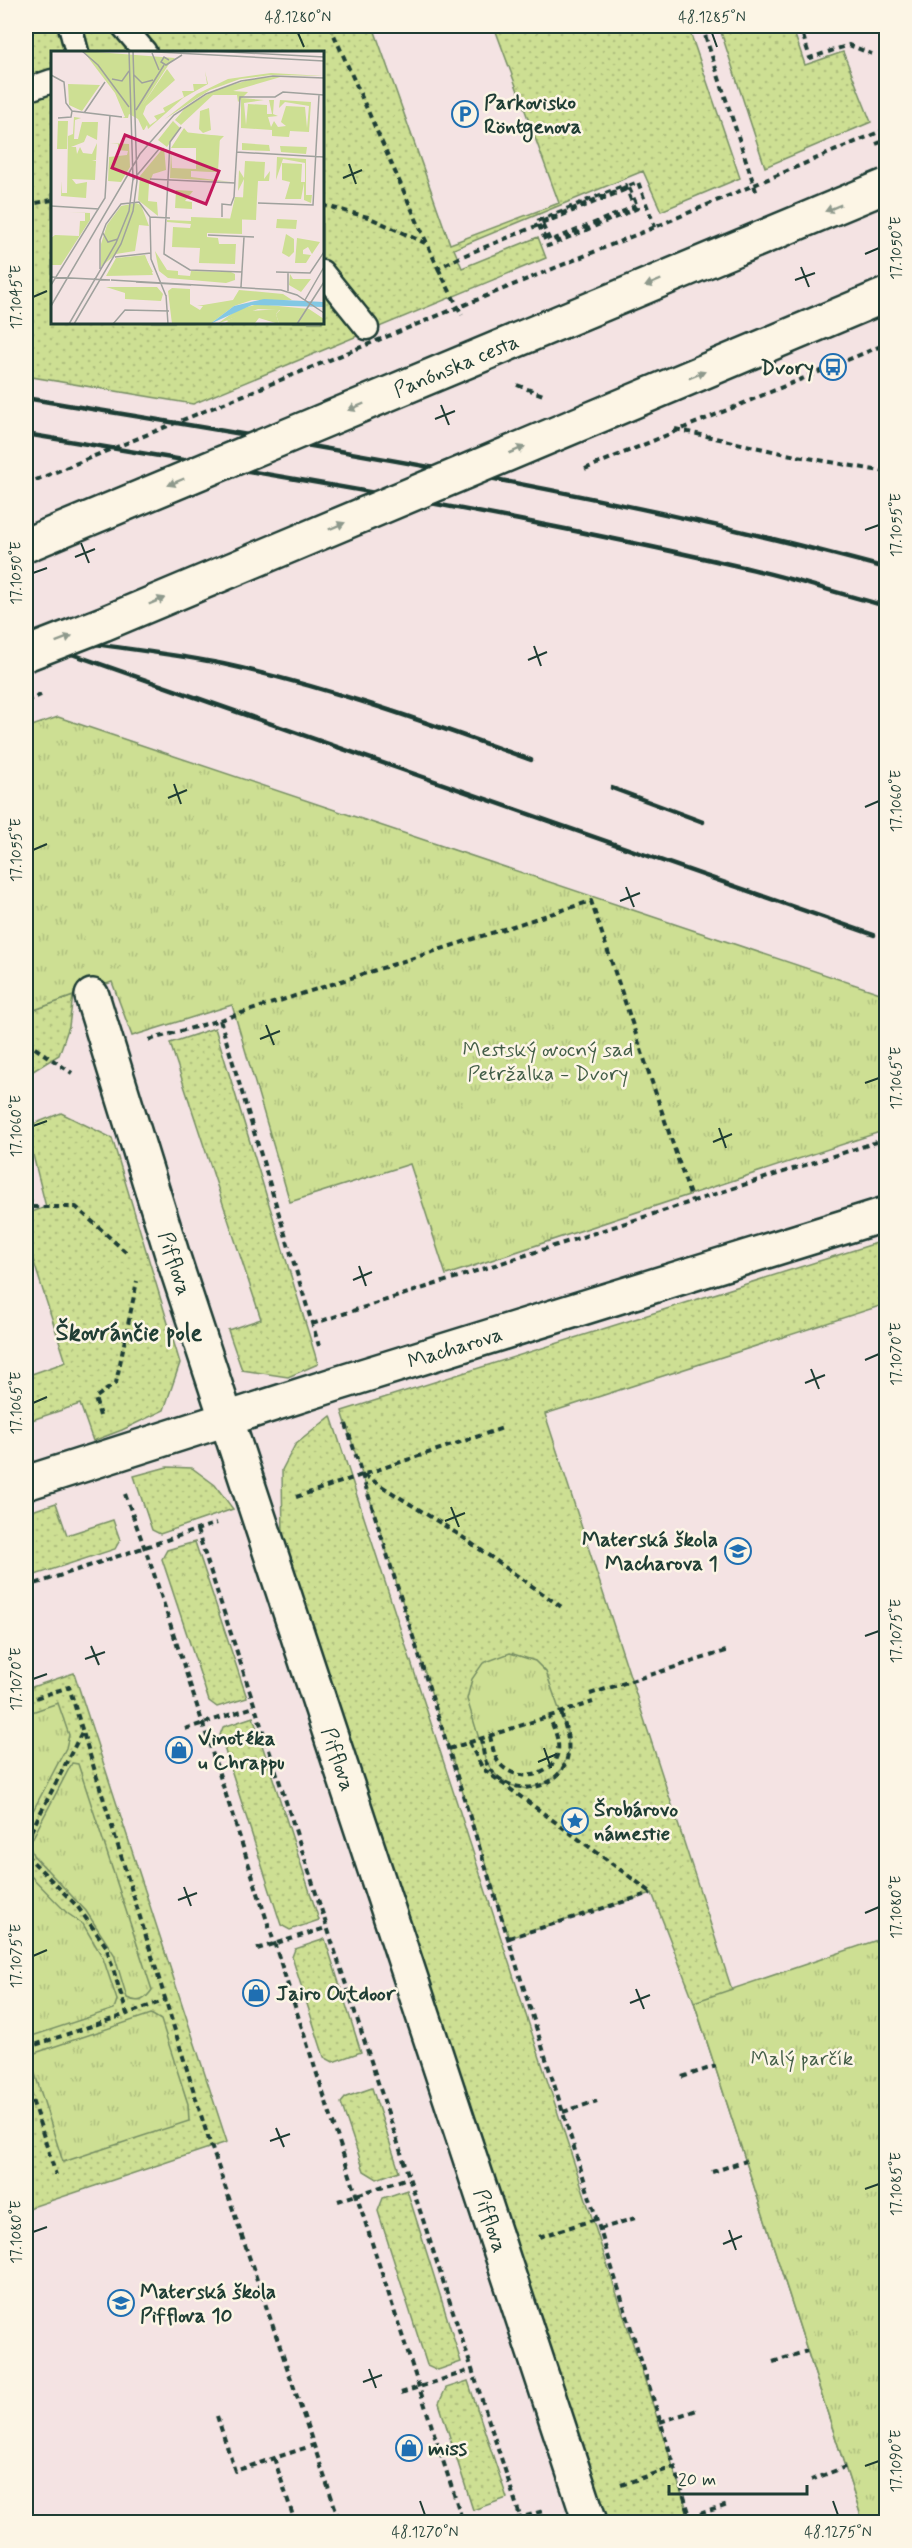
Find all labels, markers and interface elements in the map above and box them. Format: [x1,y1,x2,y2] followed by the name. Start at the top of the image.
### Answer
[265,8,331,28] text: 48.1280°N
[678,8,746,28] text: 48.1285°N
[51,51,324,324] inset map
[484,89,582,143] place label: Parkovisko Röntgenova
[450,99,480,129] parking icon: Parkovisko Röntgenova
[823,203,841,213] one-way arrow
[887,216,907,280] text: 17.1050°E
[7,264,27,329] text: 17.1045°E
[643,278,661,288] one-way arrow
[390,328,523,405] street label: Panónska cesta
[818,352,848,382] bus stop icon: Dvory
[761,354,814,382] place label: Dvory
[688,370,706,380] one-way arrow
[347,402,365,412] one-way arrow
[508,445,526,455] one-way arrow
[167,477,185,487] one-way arrow
[887,493,907,557] text: 17.1055°E
[328,521,346,530] one-way arrow
[7,541,27,605] text: 17.1050°E
[148,596,166,605] one-way arrow
[55,633,73,643] one-way arrow
[887,770,907,832] text: 17.1060°E
[7,818,27,882] text: 17.1055°E
[463,1036,633,1088] park label: Mestský ovocný sad Petržalka - Dvory
[887,1046,907,1109] text: 17.1065°E
[7,1095,27,1157] text: 17.1060°E
[151,1228,198,1299] street label: Pifflova
[56,1317,203,1349] district label: Škovránčie pole
[404,1320,506,1376] street label: Macharova
[887,1322,907,1386] text: 17.1070°E
[7,1371,27,1434] text: 17.1065°E
[582,1526,718,1578] place label: Materská škola Macharova 1
[723,1536,753,1566] school or university icon: Materská škola Macharova 1
[887,1599,907,1663] text: 17.1075°E
[7,1647,27,1711] text: 17.1070°E
[314,1724,361,1795] street label: Pifflova
[198,1725,285,1777] place label: Vinotéka u Chrappu
[164,1735,194,1765] shop icon: Vinotéka u Chrappu
[594,1796,678,1848] place label: Šrobárovo námestie
[560,1806,590,1836] place icon: Šrobárovo námestie
[887,1875,907,1939] text: 17.1080°E
[7,1924,27,1988] text: 17.1075°E
[241,1978,271,2008] shop icon: Jairo Outdoor
[276,1980,397,2008] place label: Jairo Outdoor
[751,2045,854,2073] park label: Malý parčík
[887,2152,907,2216] text: 17.1085°E
[466,2186,513,2257] street label: Pifflova
[7,2200,27,2264] text: 17.1080°E
[140,2278,276,2330] place label: Materská škola Pifflova 10
[106,2288,136,2318] school or university icon: Materská škola Pifflova 10
[887,2429,907,2493] text: 17.1090°E
[394,2433,424,2463] shop icon: miss
[428,2435,468,2463] place label: miss
[669,2458,807,2496] scale bar
[678,2468,716,2492] text: 20 m
[392,2523,458,2543] text: 48.1270°N
[804,2523,872,2543] text: 48.1275°N

